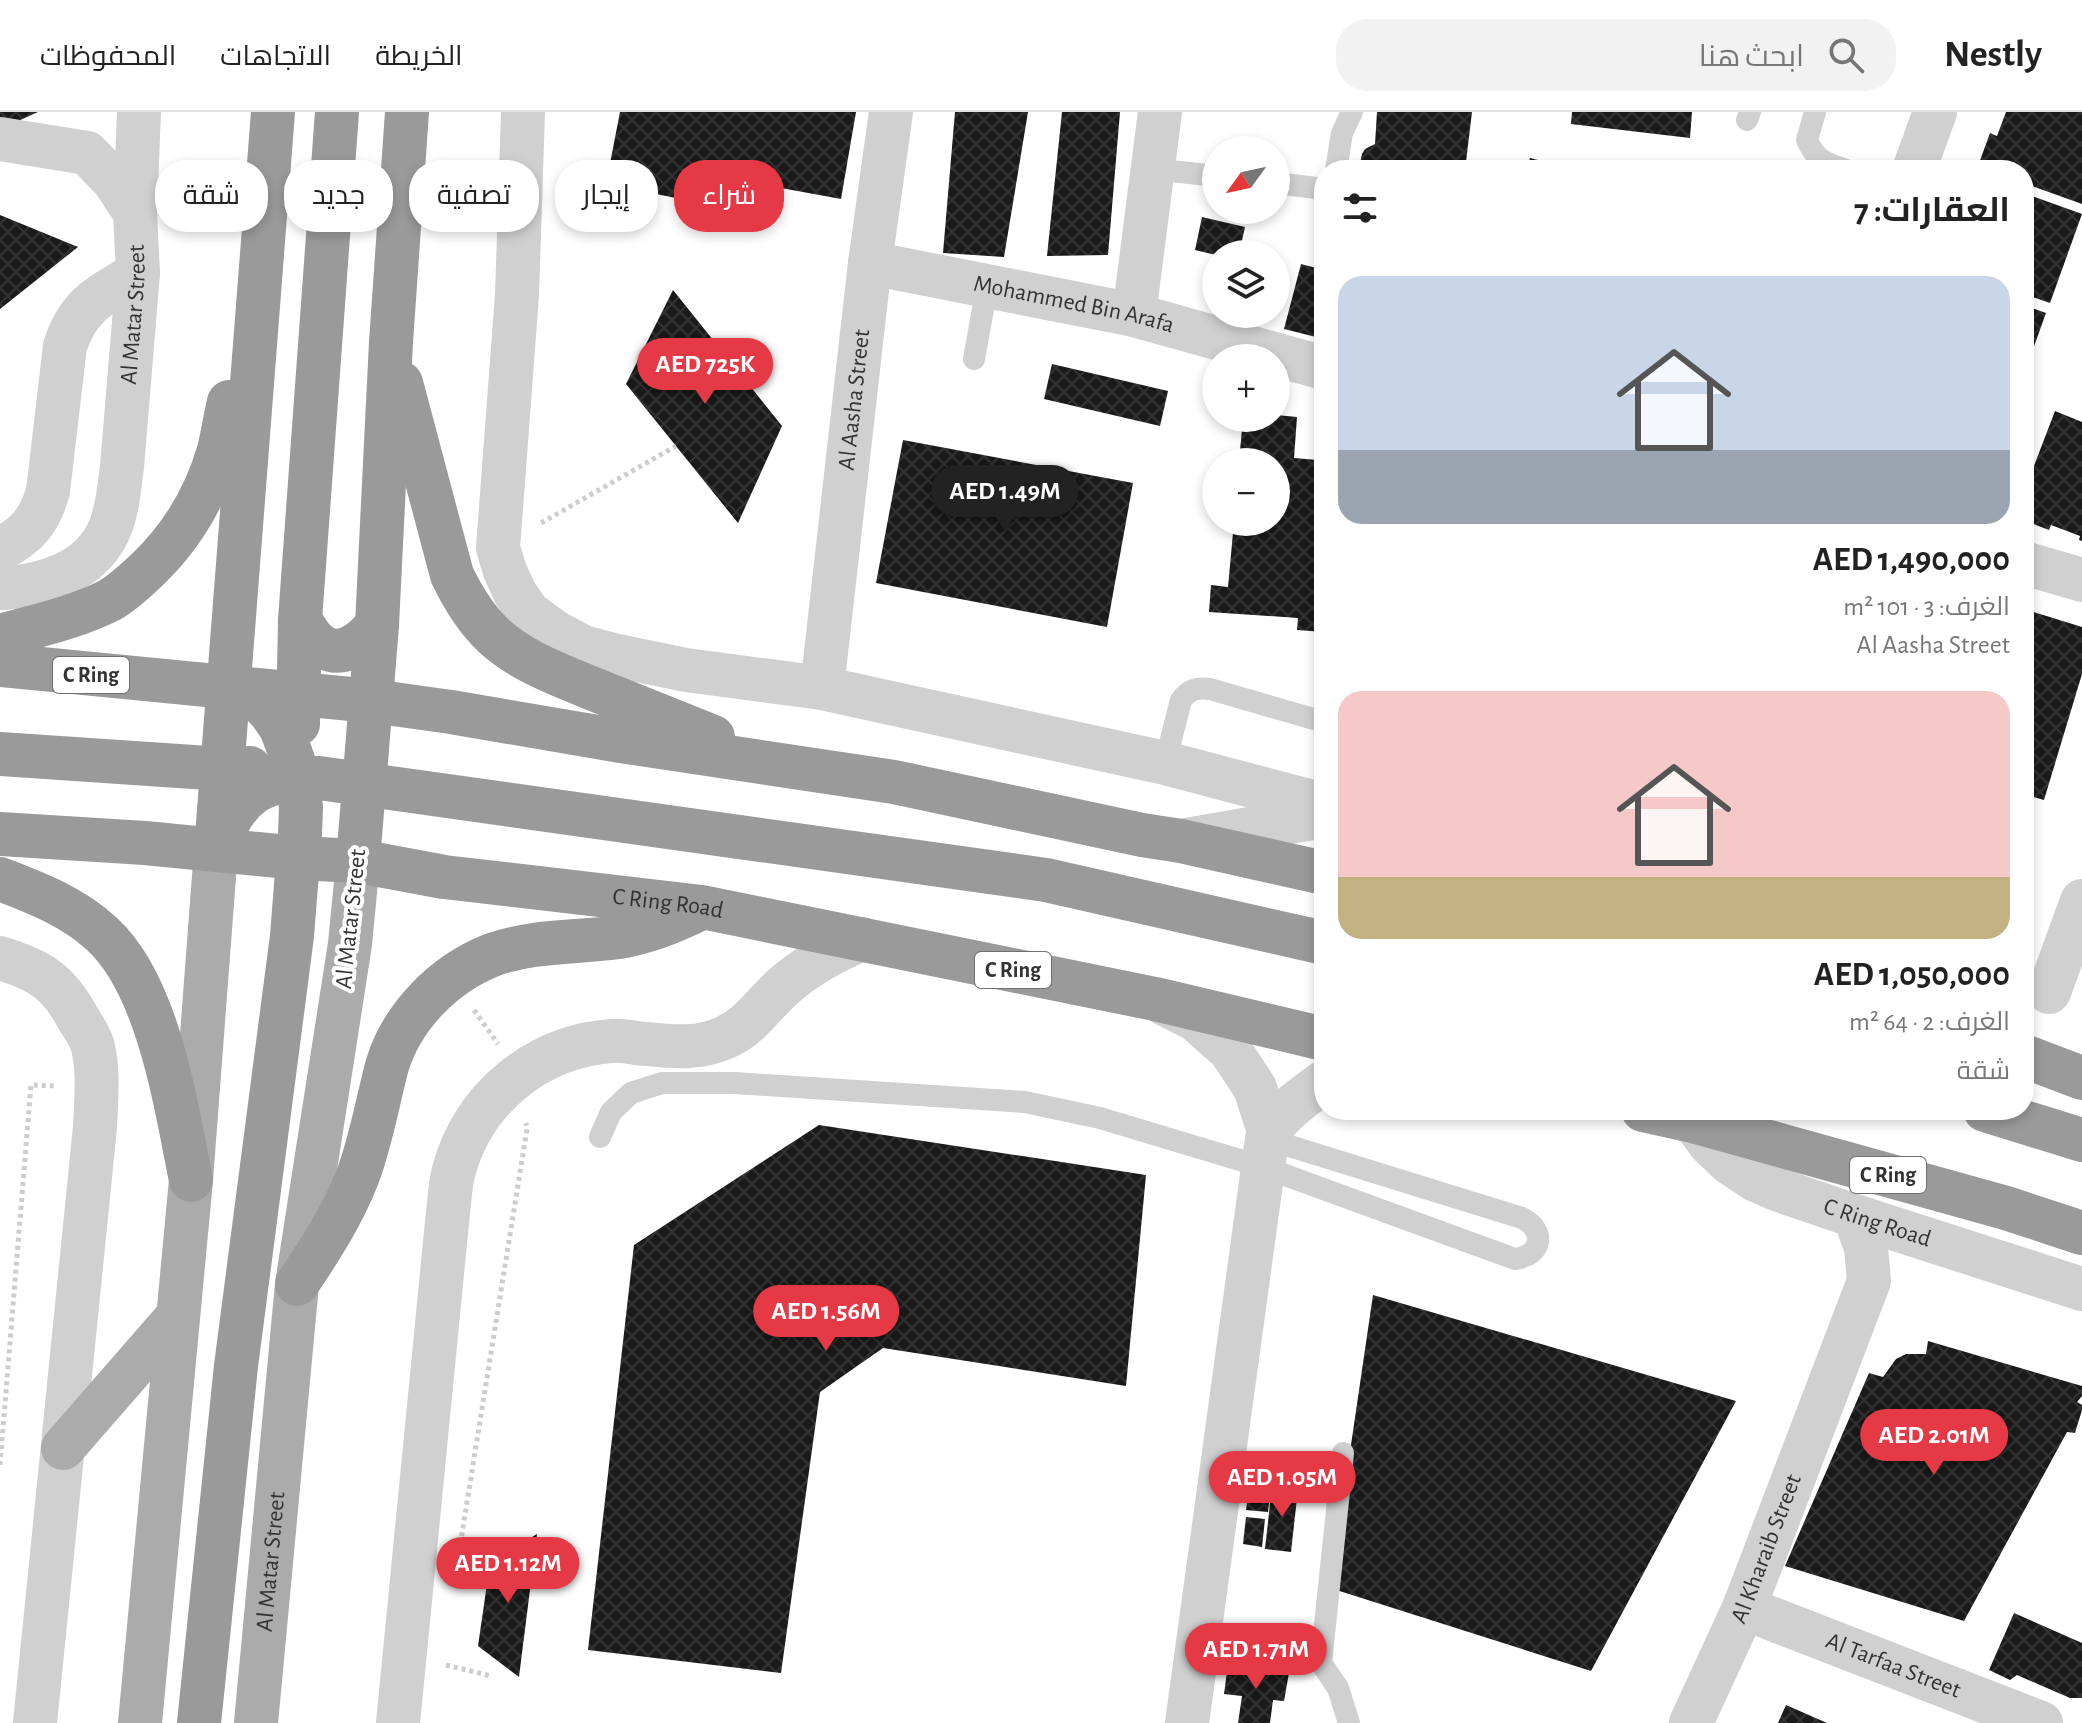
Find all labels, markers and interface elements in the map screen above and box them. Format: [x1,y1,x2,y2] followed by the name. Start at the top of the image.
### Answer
[1336,19,1896,91] search box
[1824,33,1868,77] icon: search
[1944,36,2042,74] text: Nestly
[1699,42,1804,72] text: ابحث هنا
[40,43,176,71] text: المحفوظات
[220,43,331,71] text: الاتجاهات
[375,43,463,71] text: الخريطة
[1202,136,1290,224] north arrow
[1202,136,1290,536] map controls
[155,160,268,232] chip: شقة
[284,160,393,232] chip: جديد
[409,160,539,232] chip: تصفية
[555,160,658,232] chip: إيجار
[674,160,784,232] chip: شراء
[1338,186,1382,230] icon: filters
[1854,194,2010,228] text: العقارات: 7
[1202,240,1290,328] button: layers
[117,244,150,385] street label: Al Matar Street
[971,272,1177,338] street label: Mohammed Bin Arafa
[835,328,874,472] street label: Al Aasha Street
[1602,328,1746,472] icon: home
[622,338,788,406] pin: AED 725K
[1202,344,1290,432] button: +
[655,351,755,377] text: AED 725K
[1202,448,1290,536] button: −
[913,465,1097,533] pin: AED 1.49M
[949,478,1061,504] text: AED 1.49M
[1813,543,2010,577] text: AED 1,490,000
[1843,594,2010,620] text: الغرف: 3 · 101 m²
[1857,632,2010,658] text: Al Aasha Street
[53,657,129,693] road number: C Ring
[1602,743,1746,887] icon: home
[332,848,370,990] street label: Al Matar Street
[611,885,725,923] street label: C Ring Road
[975,952,1051,988] road number: C Ring
[1814,958,2010,992] text: AED 1,050,000
[1849,1009,2010,1035] text: الغرف: 2 · 64 m²
[1957,1058,2010,1084] text: شقة
[1850,1157,1926,1193] road number: C Ring
[1820,1194,1934,1252] street label: C Ring Road
[734,1285,918,1353] pin: AED 1.56M
[771,1298,881,1324] text: AED 1.56M
[1842,1409,2026,1477] pin: AED 2.01M
[1878,1422,1990,1448] text: AED 2.01M
[1190,1451,1374,1519] pin: AED 1.05M
[1227,1464,1337,1490] text: AED 1.05M
[1727,1471,1806,1627] street label: Al Kharaib Street
[253,1490,290,1633] street label: Al Matar Street
[416,1537,600,1605] pin: AED 1.12M
[454,1550,562,1576] text: AED 1.12M
[1164,1623,1348,1691] pin: AED 1.71M
[1823,1629,1964,1703] street label: Al Tarfaa Street
[1203,1636,1309,1662] text: AED 1.71M

